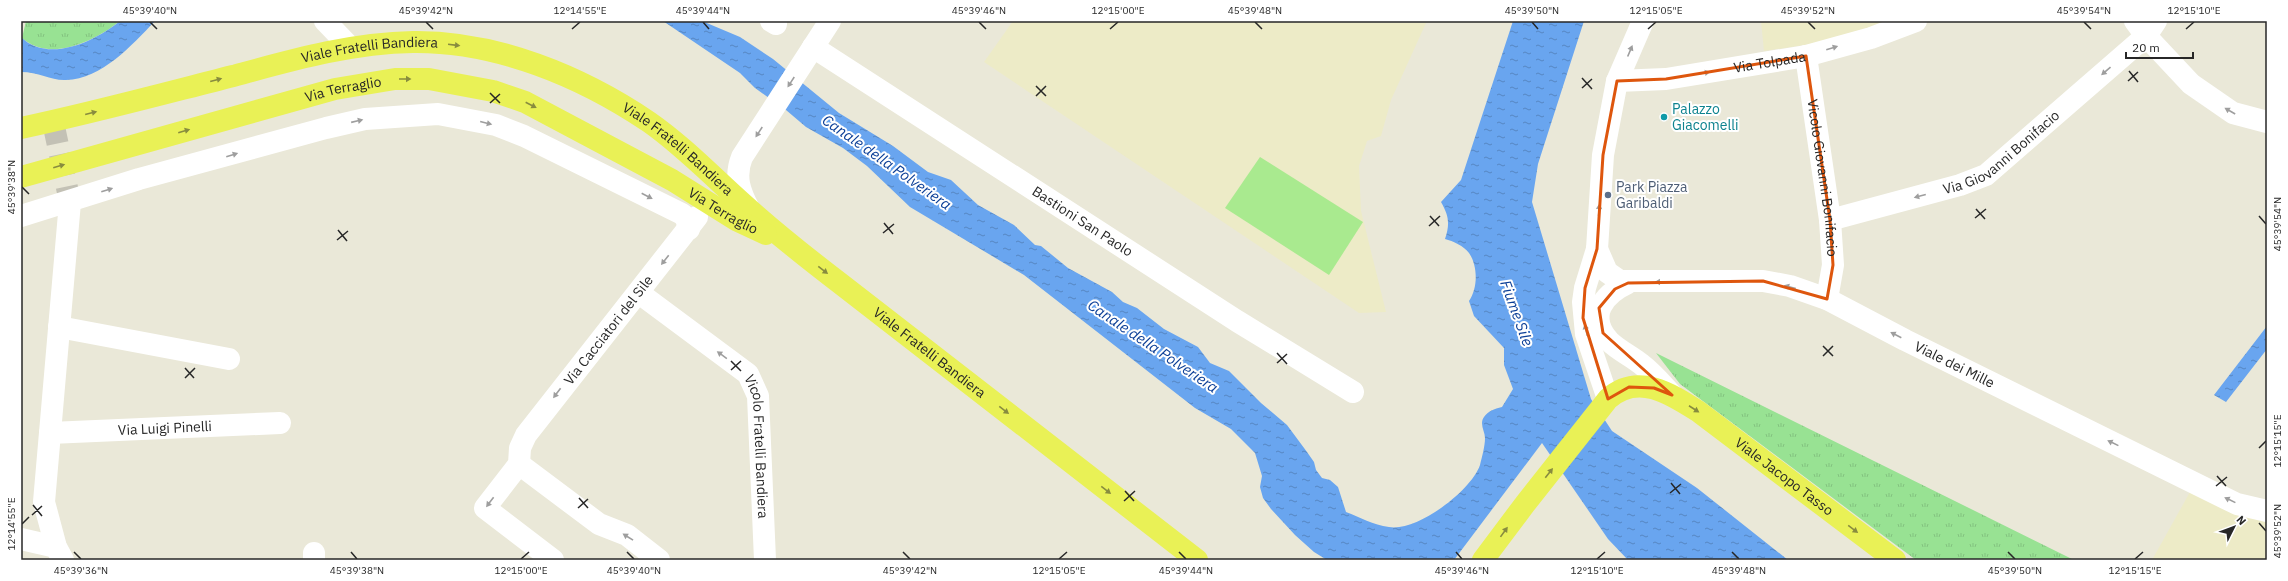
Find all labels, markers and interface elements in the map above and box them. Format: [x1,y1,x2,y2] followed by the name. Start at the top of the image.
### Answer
[123,4,177,17] text: 45°39'40"N
[399,4,453,17] text: 45°39'42"N
[553,4,607,17] text: 12°14'55"E
[676,4,730,17] text: 45°39'44"N
[952,4,1006,17] text: 45°39'46"N
[1091,4,1145,17] text: 12°15'00"E
[1228,4,1282,17] text: 45°39'48"N
[1505,4,1559,17] text: 45°39'50"N
[1629,4,1683,17] text: 12°15'05"E
[1781,4,1835,17] text: 45°39'52"N
[2057,4,2111,17] text: 45°39'54"N
[2167,4,2221,17] text: 12°15'10"E
[299,33,439,67] street label: Viale Fratelli Bandiera
[2126,34,2193,60] scale bar
[2132,40,2160,55] text: 20 m
[448,42,460,48] one-way arrow
[1627,45,1633,56] one-way arrow
[1826,45,1838,51] one-way arrow
[1732,47,1807,77] street label: Via Tolpada
[2101,67,2111,76] one-way arrow
[1698,69,1710,75] one-way arrow
[303,72,383,106] street label: Via Terraglio
[399,76,412,82] one-way arrow
[211,77,223,83] one-way arrow
[787,77,795,87] one-way arrow
[619,98,737,200] street label: Viale Fratelli Bandiera
[1803,98,1841,257] street label: Vicolo Giovanni Bonifacio
[1672,100,1738,134] place label: Palazzo Giacomelli
[526,102,537,109] one-way arrow
[1941,106,2063,198] street label: Via Giovanni Bonifacio
[2224,107,2236,114] one-way arrow
[84,109,97,115] one-way arrow
[819,110,955,214] water label: Canale della Polveriera
[1659,112,1669,122] marker: Palazzo Giacomelli
[351,117,364,123] one-way arrow
[480,120,492,126] one-way arrow
[755,126,762,138] one-way arrow
[178,128,190,134] one-way arrow
[226,152,238,158] one-way arrow
[5,160,18,214] text: 45°39'38"N
[53,163,65,169] one-way arrow
[1616,178,1688,212] place label: Park Piazza Garibaldi
[1029,182,1137,261] street label: Bastioni San Paolo
[685,183,761,238] street label: Via Terraglio
[101,187,113,193] one-way arrow
[1603,190,1613,200] marker: Park Piazza Garibaldi
[641,193,653,199] one-way arrow
[1914,193,1926,199] one-way arrow
[2271,197,2284,251] text: 45°39'54"N
[1596,204,1603,216] one-way arrow
[661,254,669,265] one-way arrow
[818,266,829,275] one-way arrow
[560,271,657,389] street label: Via Cacciatori del Sile
[1496,277,1538,349] water label: Fiume Sile
[1655,279,1667,286] one-way arrow
[1784,284,1796,290] one-way arrow
[1084,295,1222,397] water label: Canale della Polveriera
[869,303,990,402] street label: Viale Fratelli Bandiera
[1582,324,1588,336] one-way arrow
[1890,332,1902,338] one-way arrow
[1912,337,1998,392] street label: Viale dei Mille
[716,351,727,359] one-way arrow
[740,372,772,519] street label: Vicolo Fratelli Bandiera
[553,388,561,399] one-way arrow
[1688,405,1700,412] one-way arrow
[998,406,1009,414] one-way arrow
[2271,414,2284,468] text: 12°15'15"E
[118,417,212,439] street label: Via Luigi Pinelli
[1731,433,1837,519] street label: Viale Jacopo Tasso
[2107,439,2119,446] one-way arrow
[1545,467,1554,478] one-way arrow
[1101,485,1112,494] one-way arrow
[486,496,495,507] one-way arrow
[5,497,18,551] text: 12°14'55"E
[2224,497,2235,503] one-way arrow
[2271,504,2284,558] text: 45°39'52"N
[2214,507,2254,547] north arrow
[2234,513,2249,528] text: N
[1848,525,1859,533] one-way arrow
[1500,526,1508,537] one-way arrow
[622,533,634,540] one-way arrow
[54,564,108,577] text: 45°39'36"N
[330,564,384,577] text: 45°39'38"N
[494,564,548,577] text: 12°15'00"E
[607,564,661,577] text: 45°39'40"N
[883,564,937,577] text: 45°39'42"N
[1032,564,1086,577] text: 12°15'05"E
[1159,564,1213,577] text: 45°39'44"N
[1435,564,1489,577] text: 45°39'46"N
[1570,564,1624,577] text: 12°15'10"E
[1712,564,1766,577] text: 45°39'48"N
[1988,564,2042,577] text: 45°39'50"N
[2108,564,2162,577] text: 12°15'15"E

